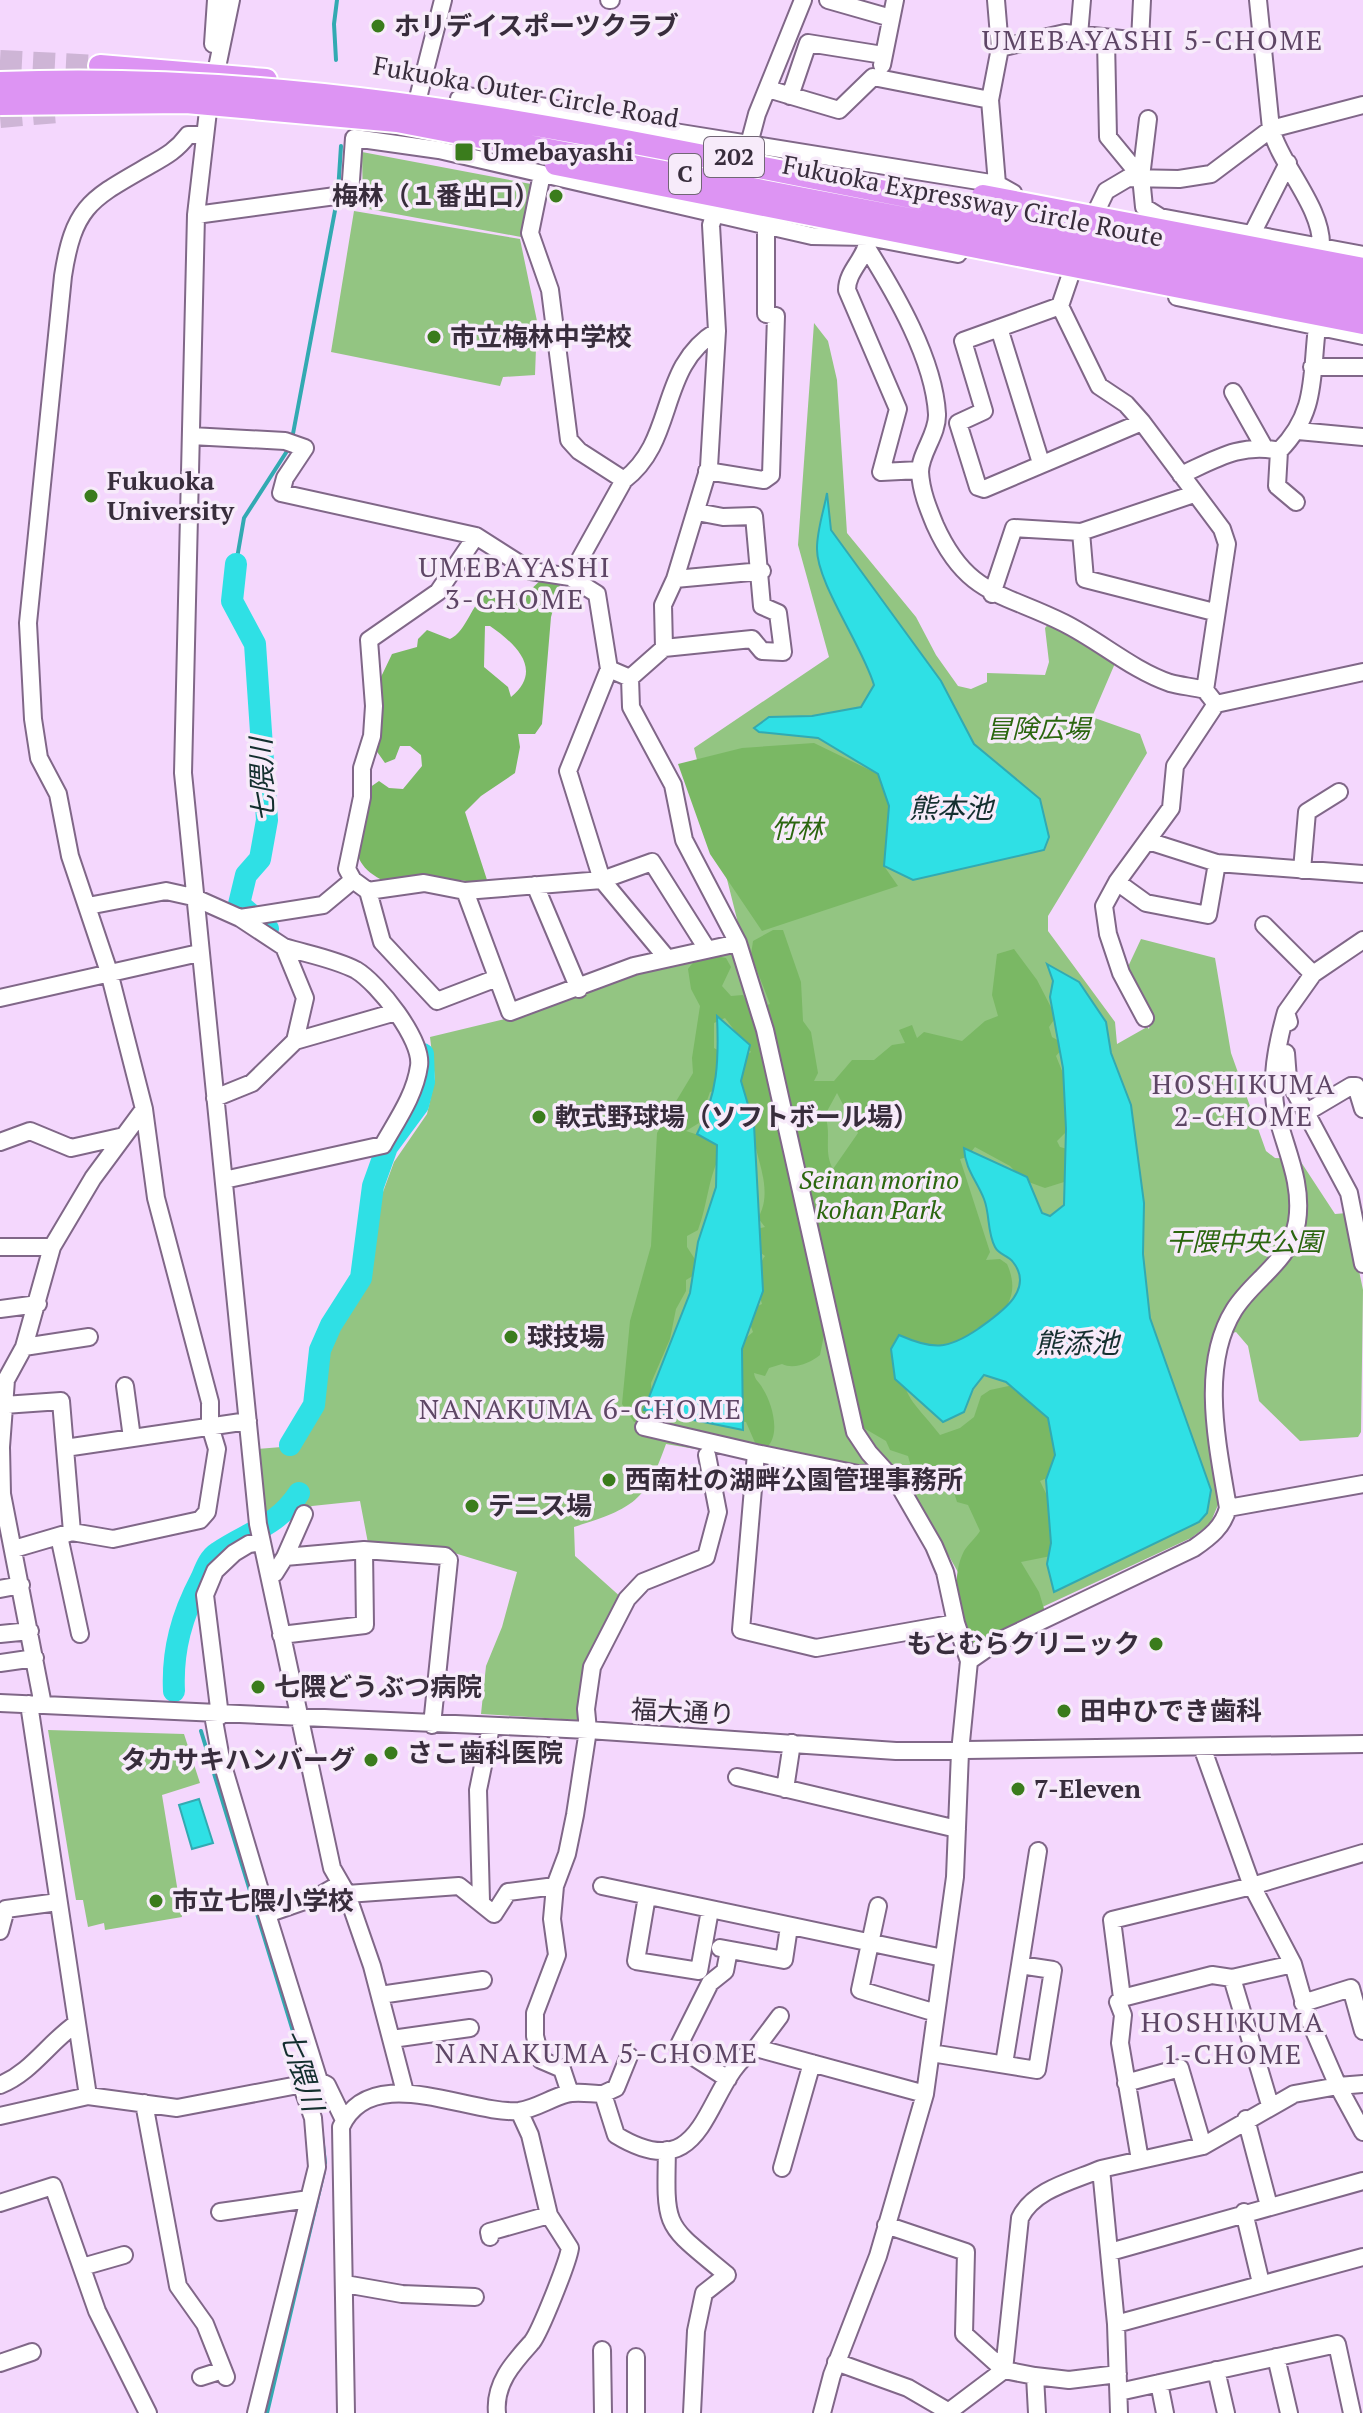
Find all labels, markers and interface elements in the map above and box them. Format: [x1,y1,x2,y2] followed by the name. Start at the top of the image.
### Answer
[394,8,679,42] place label: ホリデイスポーツクラブ
[369,17,387,35] marker: ホリデイスポーツクラブ
[982,21,1324,58] district label: UMEBAYASHI 5-CHOME
[371,47,682,135] street label: Fukuoka Outer Circle Road
[482,134,634,168] place label: Umebayashi
[704,137,764,177] road number: 202
[453,141,475,163] marker: Umebayashi
[780,146,1166,254] street label: Fukuoka Expressway Circle Route
[669,154,701,194] road number: C
[332,178,540,212] place label: 梅林（１番出口）
[547,187,565,205] marker: 梅林（１番出口）
[450,319,632,353] place label: 市立梅林中学校
[425,328,443,346] marker: 市立梅林中学校
[107,463,235,527] place label: Fukuoka University
[82,487,100,505] marker: Fukuoka University
[418,548,612,617] district label: UMEBAYASHI 3-CHOME
[986,711,1093,745] park label: 冒険広場
[241,734,281,823] water label: 七隈川
[909,789,996,826] water label: 熊本池
[771,811,826,845] park label: 竹林
[1152,1065,1336,1134] district label: HOSHIKUMA 2-CHOME
[555,1099,919,1133] place label: 軟式野球場（ソフトボール場）
[530,1108,548,1126] marker: 軟式野球場（ソフトボール場）
[799,1162,959,1226] park label: Seinan morino kohan Park
[1166,1224,1326,1258] park label: 干隈中央公園
[527,1319,605,1353] place label: 球技場
[1035,1324,1122,1361] water label: 熊添池
[502,1328,520,1346] marker: 球技場
[419,1390,743,1427] district label: NANAKUMA 6-CHOME
[625,1462,963,1496] place label: 西南杜の湖畔公園管理事務所
[600,1471,618,1489] marker: 西南杜の湖畔公園管理事務所
[488,1488,592,1522] place label: テニス場
[463,1497,481,1515] marker: テニス場
[907,1626,1140,1660] place label: もとむらクリニック
[1147,1635,1165,1653] marker: もとむらクリニック
[274,1669,482,1703] place label: 七隈どうぶつ病院
[249,1678,267,1696] marker: 七隈どうぶつ病院
[630,1691,736,1731] street label: 福大通り
[1080,1693,1262,1727] place label: 田中ひでき歯科
[1055,1702,1073,1720] marker: 田中ひでき歯科
[407,1735,563,1769] place label: さこ歯科医院
[121,1742,355,1776] place label: タカサキハンバーグ
[382,1744,400,1762] marker: さこ歯科医院
[362,1751,380,1769] marker: タカサキハンバーグ
[1034,1771,1141,1805] place label: 7-Eleven
[1009,1780,1027,1798] marker: 7-Eleven
[172,1883,354,1917] place label: 市立七隈小学校
[147,1892,165,1910] marker: 市立七隈小学校
[1141,2003,1325,2072] district label: HOSHIKUMA 1-CHOME
[273,2024,333,2118] water label: 七隈川
[435,2034,759,2071] district label: NANAKUMA 5-CHOME

